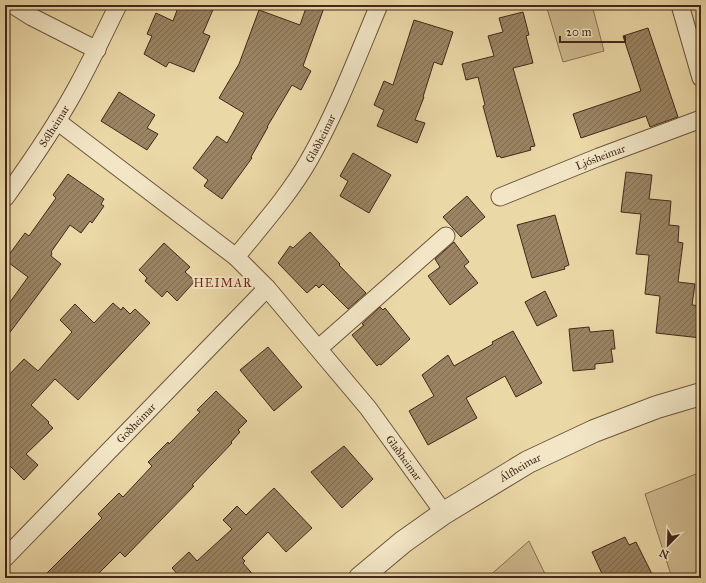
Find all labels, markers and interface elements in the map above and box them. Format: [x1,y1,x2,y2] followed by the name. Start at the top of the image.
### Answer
[560,18,625,44] scale bar
[566,25,592,39] text: 20 m
[36,102,73,150] street label: Sólheimar
[303,111,339,165] street label: Glaðheimar
[574,142,628,173] street label: Ljósheimar
[193,276,253,290] district label: HEIMAR
[114,400,159,446] street label: Goðheimar
[383,433,425,484] street label: Glaðheimar
[496,451,544,485] street label: Álfheimar
[648,525,688,565] north arrow
[657,546,671,562] text: N

